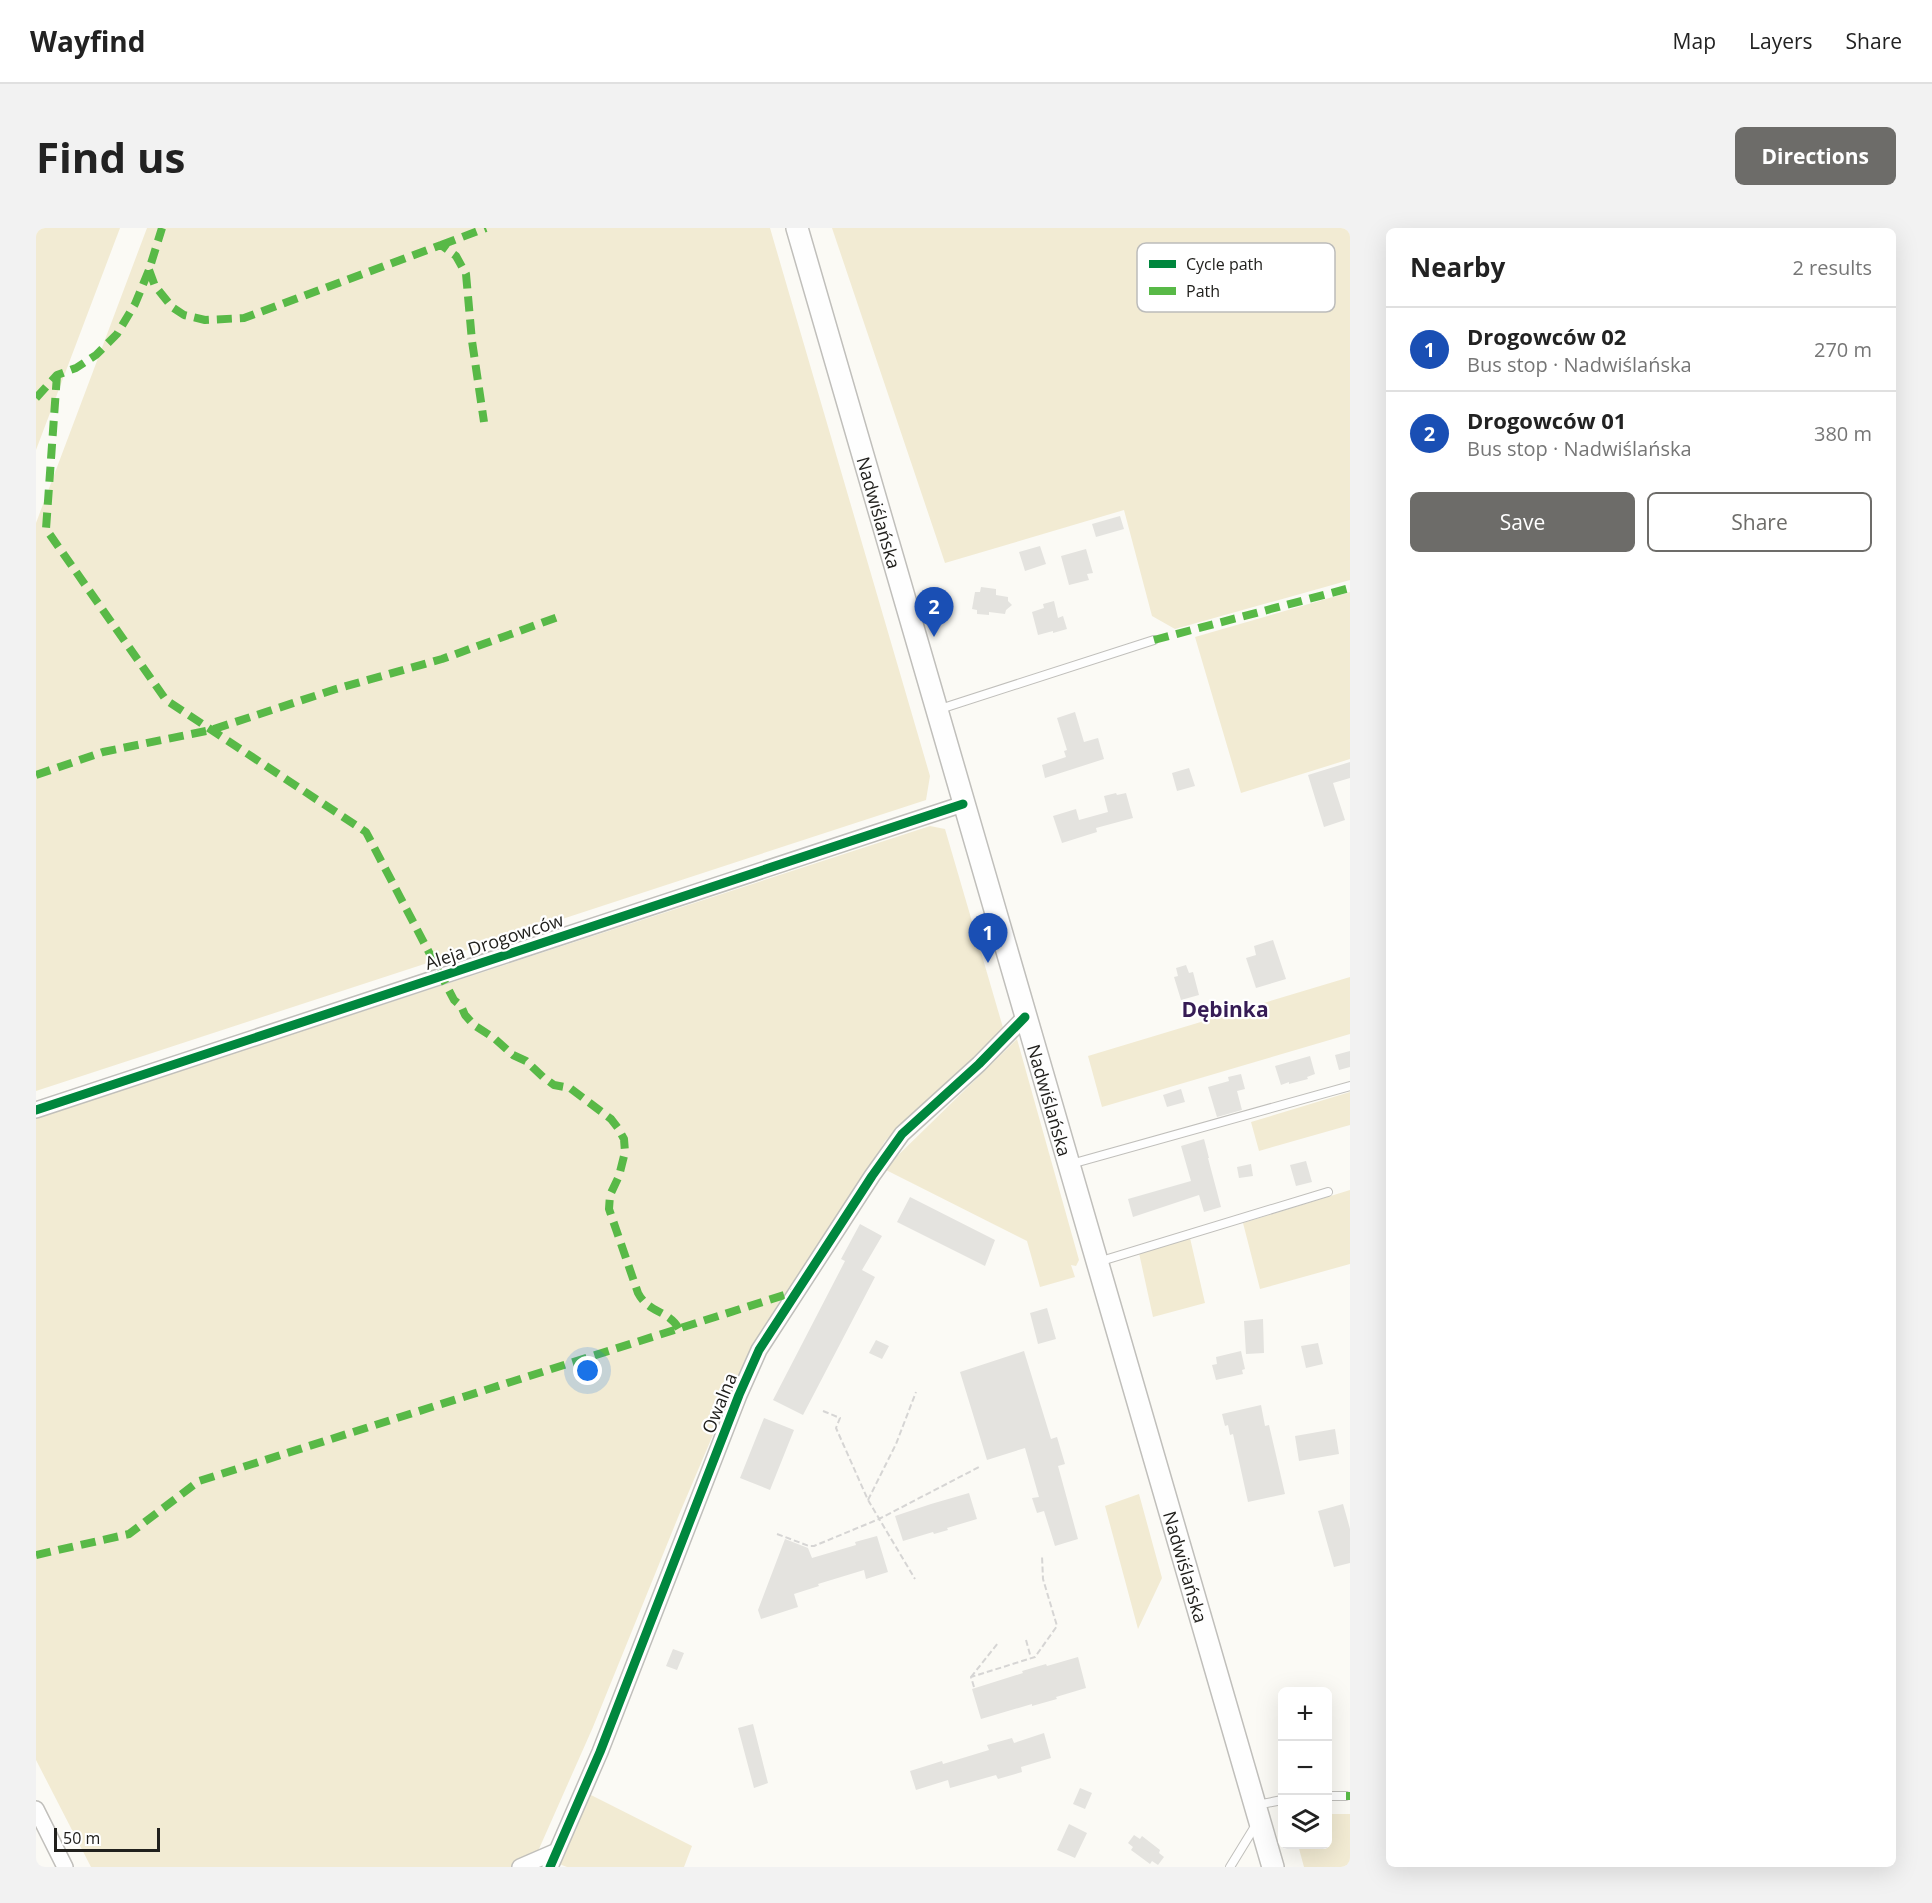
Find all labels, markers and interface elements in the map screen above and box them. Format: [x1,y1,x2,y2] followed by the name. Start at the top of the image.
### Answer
[30,22,145,60] text: Wayfind
[1673,27,1716,55] text: Map
[1749,27,1813,55] text: Layers
[1846,27,1902,55] text: Share
[1735,127,1896,185] button: Directions
[36,128,185,185] text: Find us
[1137,243,1335,312] legend
[1410,249,1505,285] text: Nearby
[1186,253,1263,275] text: Cycle path
[1792,254,1872,281] text: 2 results
[1186,280,1220,302] text: Path
[1467,321,1626,351] text: Drogowców 02
[1424,336,1435,363] text: 1
[1814,336,1872,363] text: 270 m
[1467,351,1692,378] text: Bus stop · Nadwiślańska
[1467,405,1626,435] text: Drogowców 01
[1424,420,1435,447] text: 2
[1814,420,1872,447] text: 380 m
[1467,435,1692,462] text: Bus stop · Nadwiślańska
[851,454,906,571] street label: Nadwiślańska
[1410,492,1635,552] button: Save
[1647,492,1872,552] button: Share
[914,588,954,637] pin: 2
[422,907,566,975] street label: Aleja Drogowców
[968,914,1008,963] pin: 1
[1181,995,1269,1023] district label: Dębinka
[1022,1041,1077,1159] street label: Nadwiślańska
[573,1356,602,1385] your location
[696,1369,742,1437] street label: Owalna
[1158,1508,1213,1626] street label: Nadwiślańska
[1278,1687,1332,1849] map controls
[1278,1687,1332,1741] button: +
[1278,1741,1332,1795] button: −
[1278,1795,1332,1849] button: layers
[54,1825,160,1852] scale bar
[63,1827,100,1849] text: 50 m

